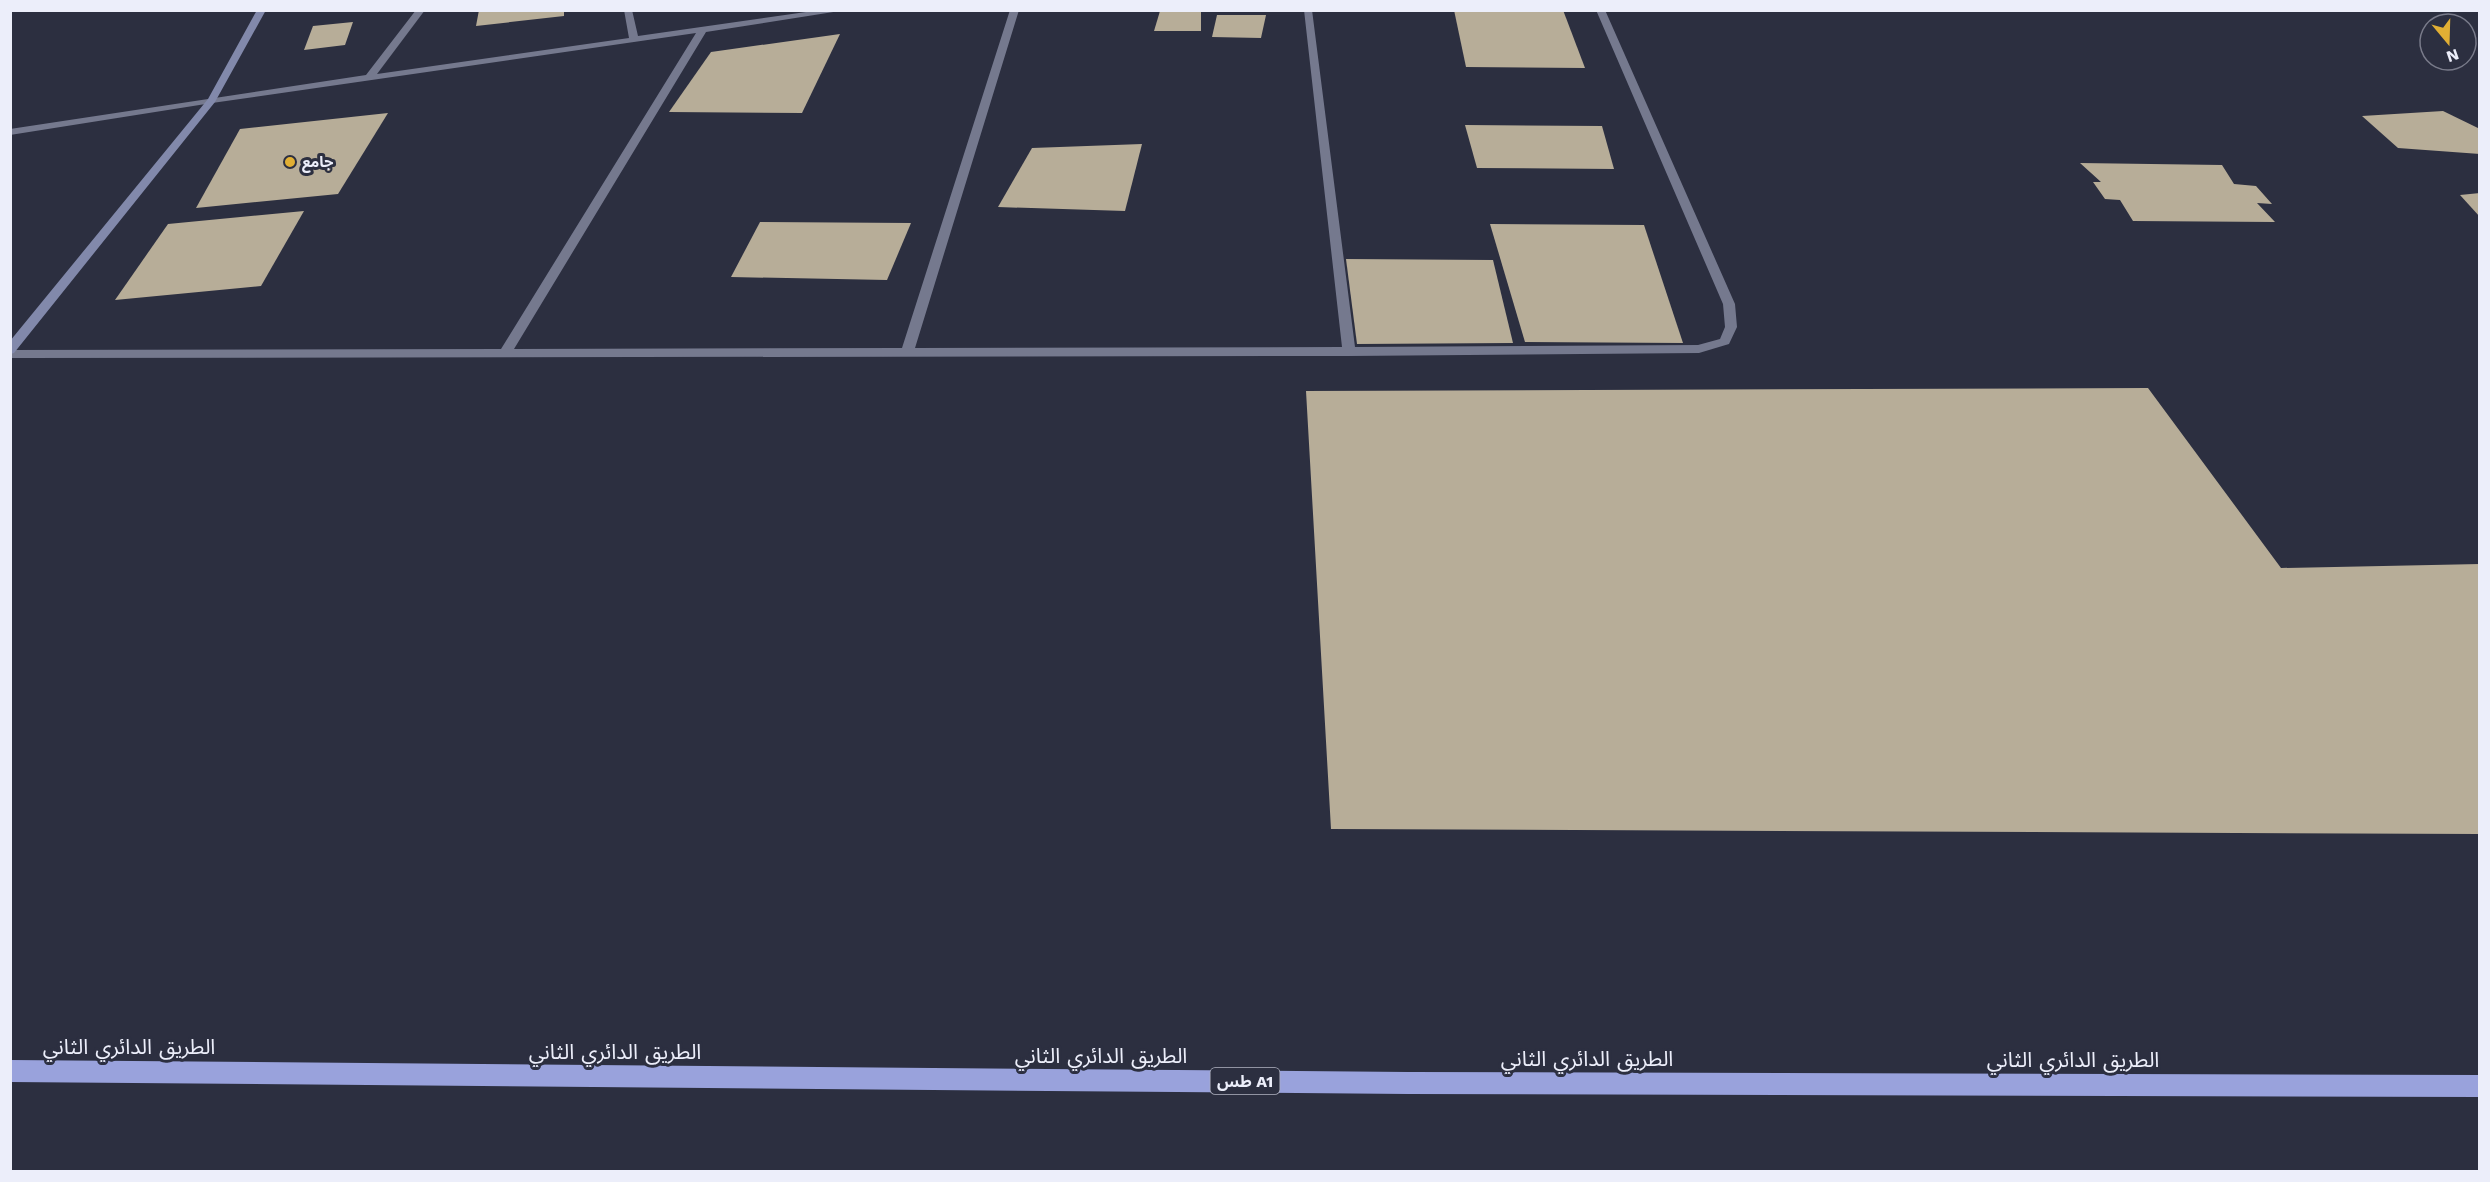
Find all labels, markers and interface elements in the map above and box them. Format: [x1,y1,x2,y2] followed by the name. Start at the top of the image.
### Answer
[2418,12,2478,72] north arrow
[2444,45,2461,67] text: N
[302,153,334,173] place label: جامع
[283,155,297,169] marker: جامع
[43,1034,215,1062] street label: الطريق الدائري الثاني
[529,1039,701,1067] street label: الطريق الدائري الثاني
[1015,1043,1187,1071] street label: الطريق الدائري الثاني
[1501,1046,1673,1074] street label: الطريق الدائري الثاني
[1987,1047,2159,1075] street label: الطريق الدائري الثاني
[1210,1068,1280,1094] road number: طس A1

